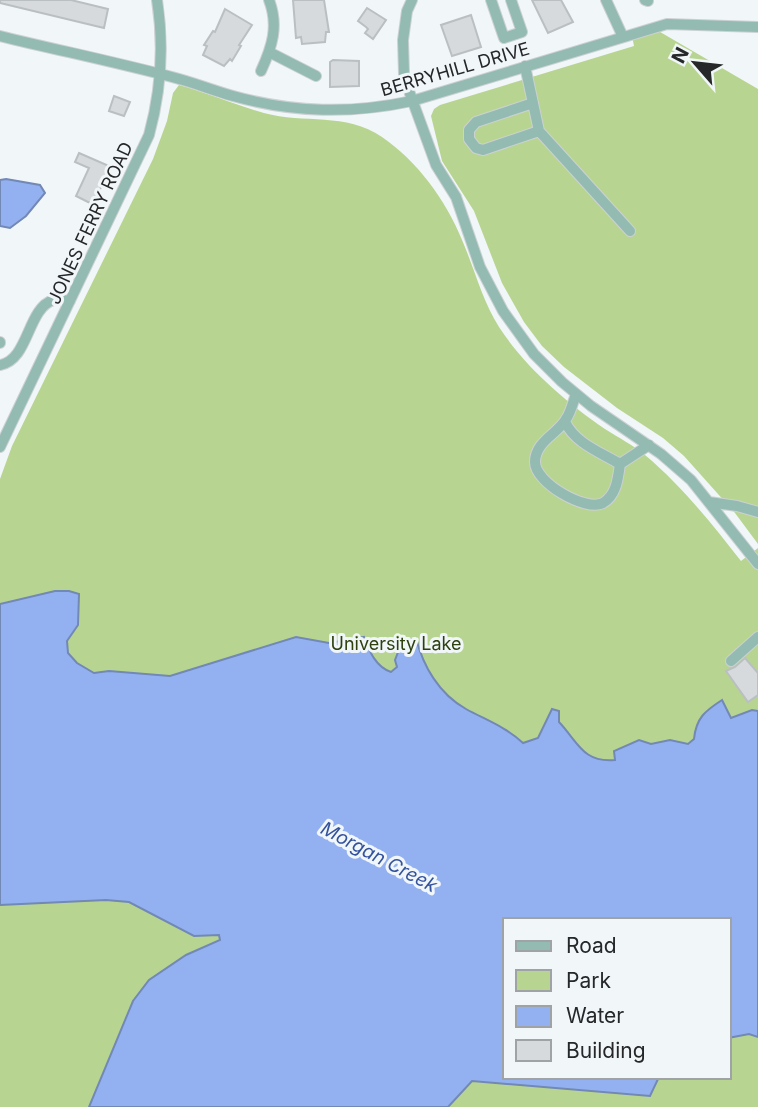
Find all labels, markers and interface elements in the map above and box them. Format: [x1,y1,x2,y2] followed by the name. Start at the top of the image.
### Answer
[660,28,730,98] north arrow
[378,38,532,100] street label: BERRYHILL DRIVE
[667,43,694,67] text: N
[43,139,137,307] street label: JONES FERRY ROAD
[331,633,461,654] park label: University Lake
[317,817,442,898] water label: Morgan Creek
[503,918,730,1079] legend
[566,933,617,958] text: Road
[566,968,611,993] text: Park
[566,1003,624,1028] text: Water
[566,1038,646,1063] text: Building

